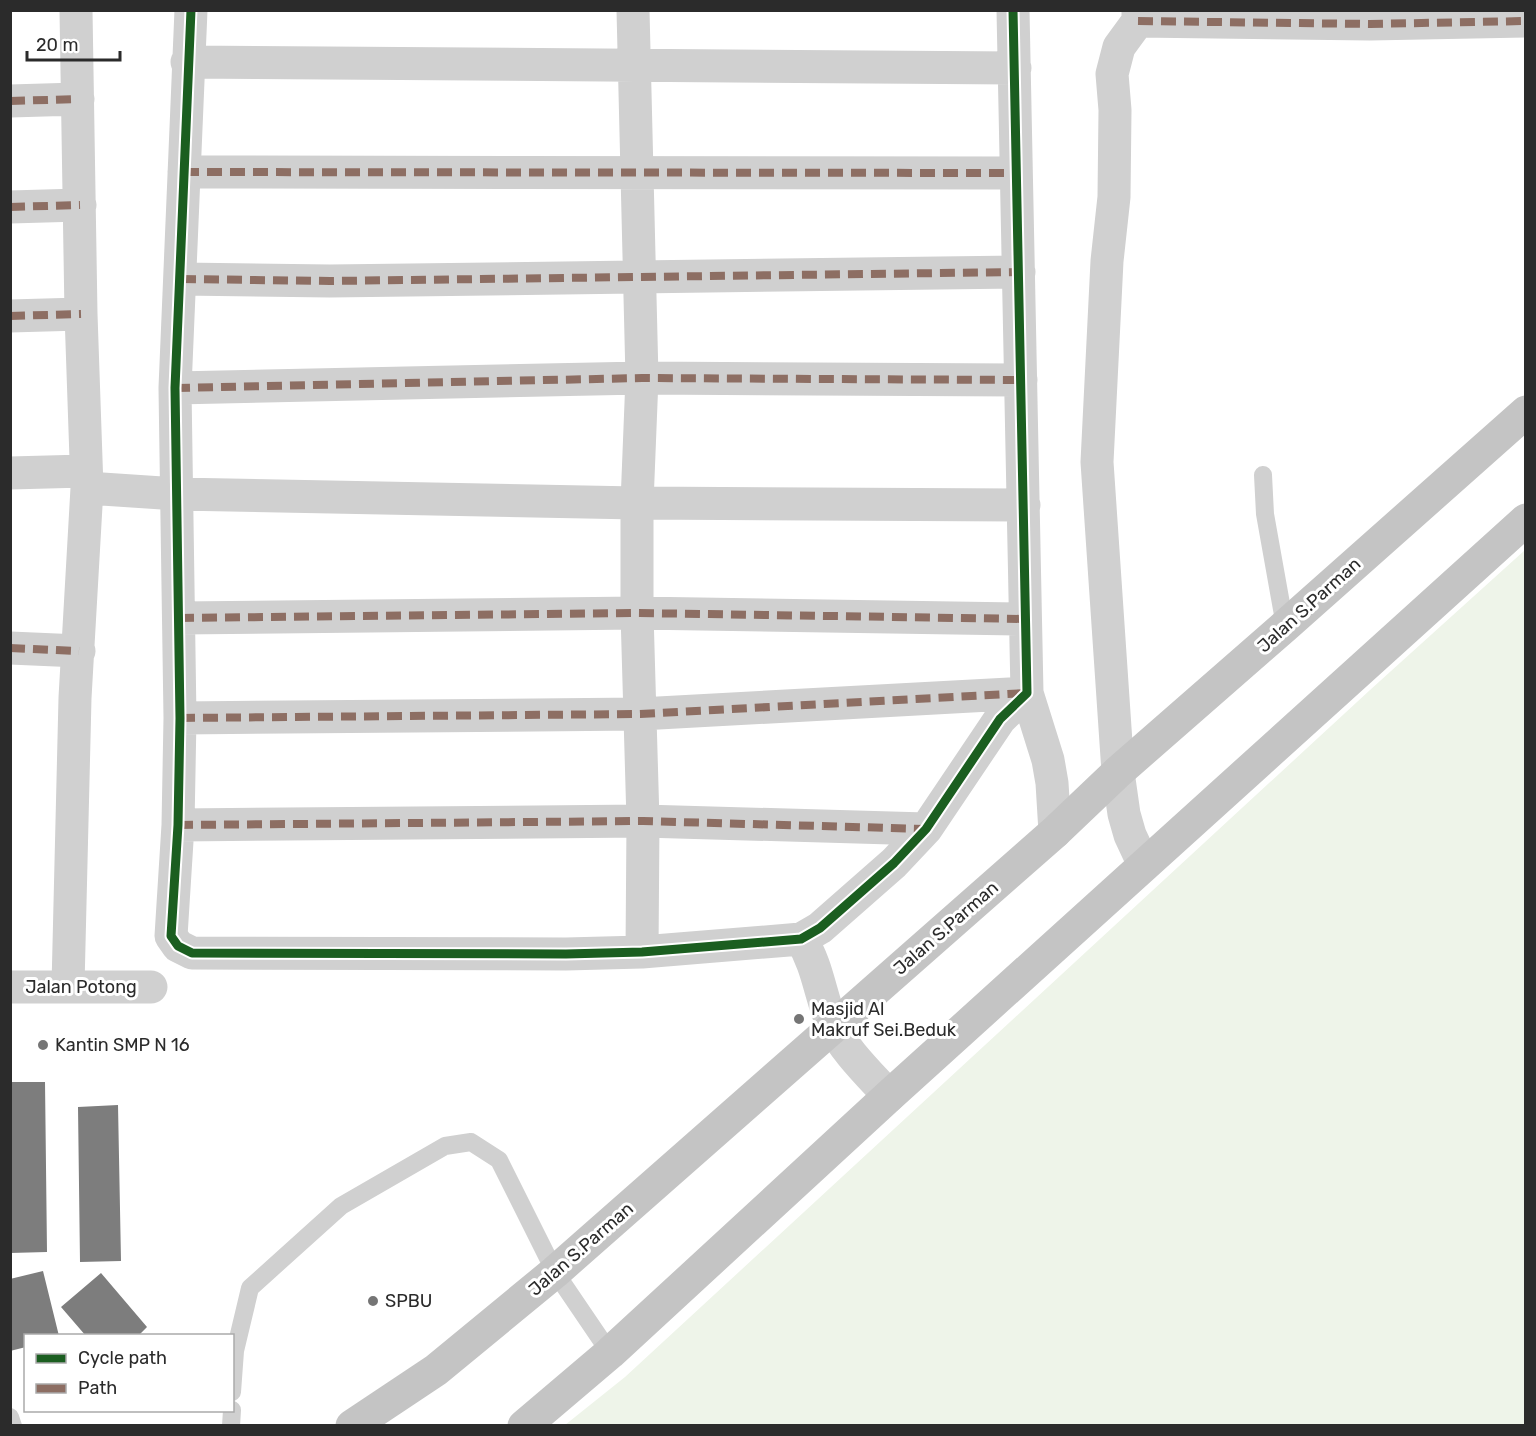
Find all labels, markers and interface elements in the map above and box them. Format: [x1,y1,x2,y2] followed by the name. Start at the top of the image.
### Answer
[27,24,120,62] scale bar
[36,34,78,56] text: 20 m
[1253,553,1365,657] street label: Jalan S.Parman
[889,877,1003,979] street label: Jalan S.Parman
[25,976,137,998] street label: Jalan Potong
[811,998,957,1041] place label: Masjid Al Makruf Sei.Beduk
[792,1012,806,1026] marker: Masjid Al Makruf Sei.Beduk
[55,1034,190,1056] place label: Kantin SMP N 16
[36,1038,50,1052] marker: Kantin SMP N 16
[524,1198,638,1300] street label: Jalan S.Parman
[385,1290,432,1312] place label: SPBU
[366,1294,380,1308] marker: SPBU
[24,1334,234,1412] legend
[78,1347,167,1369] text: Cycle path
[78,1377,117,1399] text: Path

